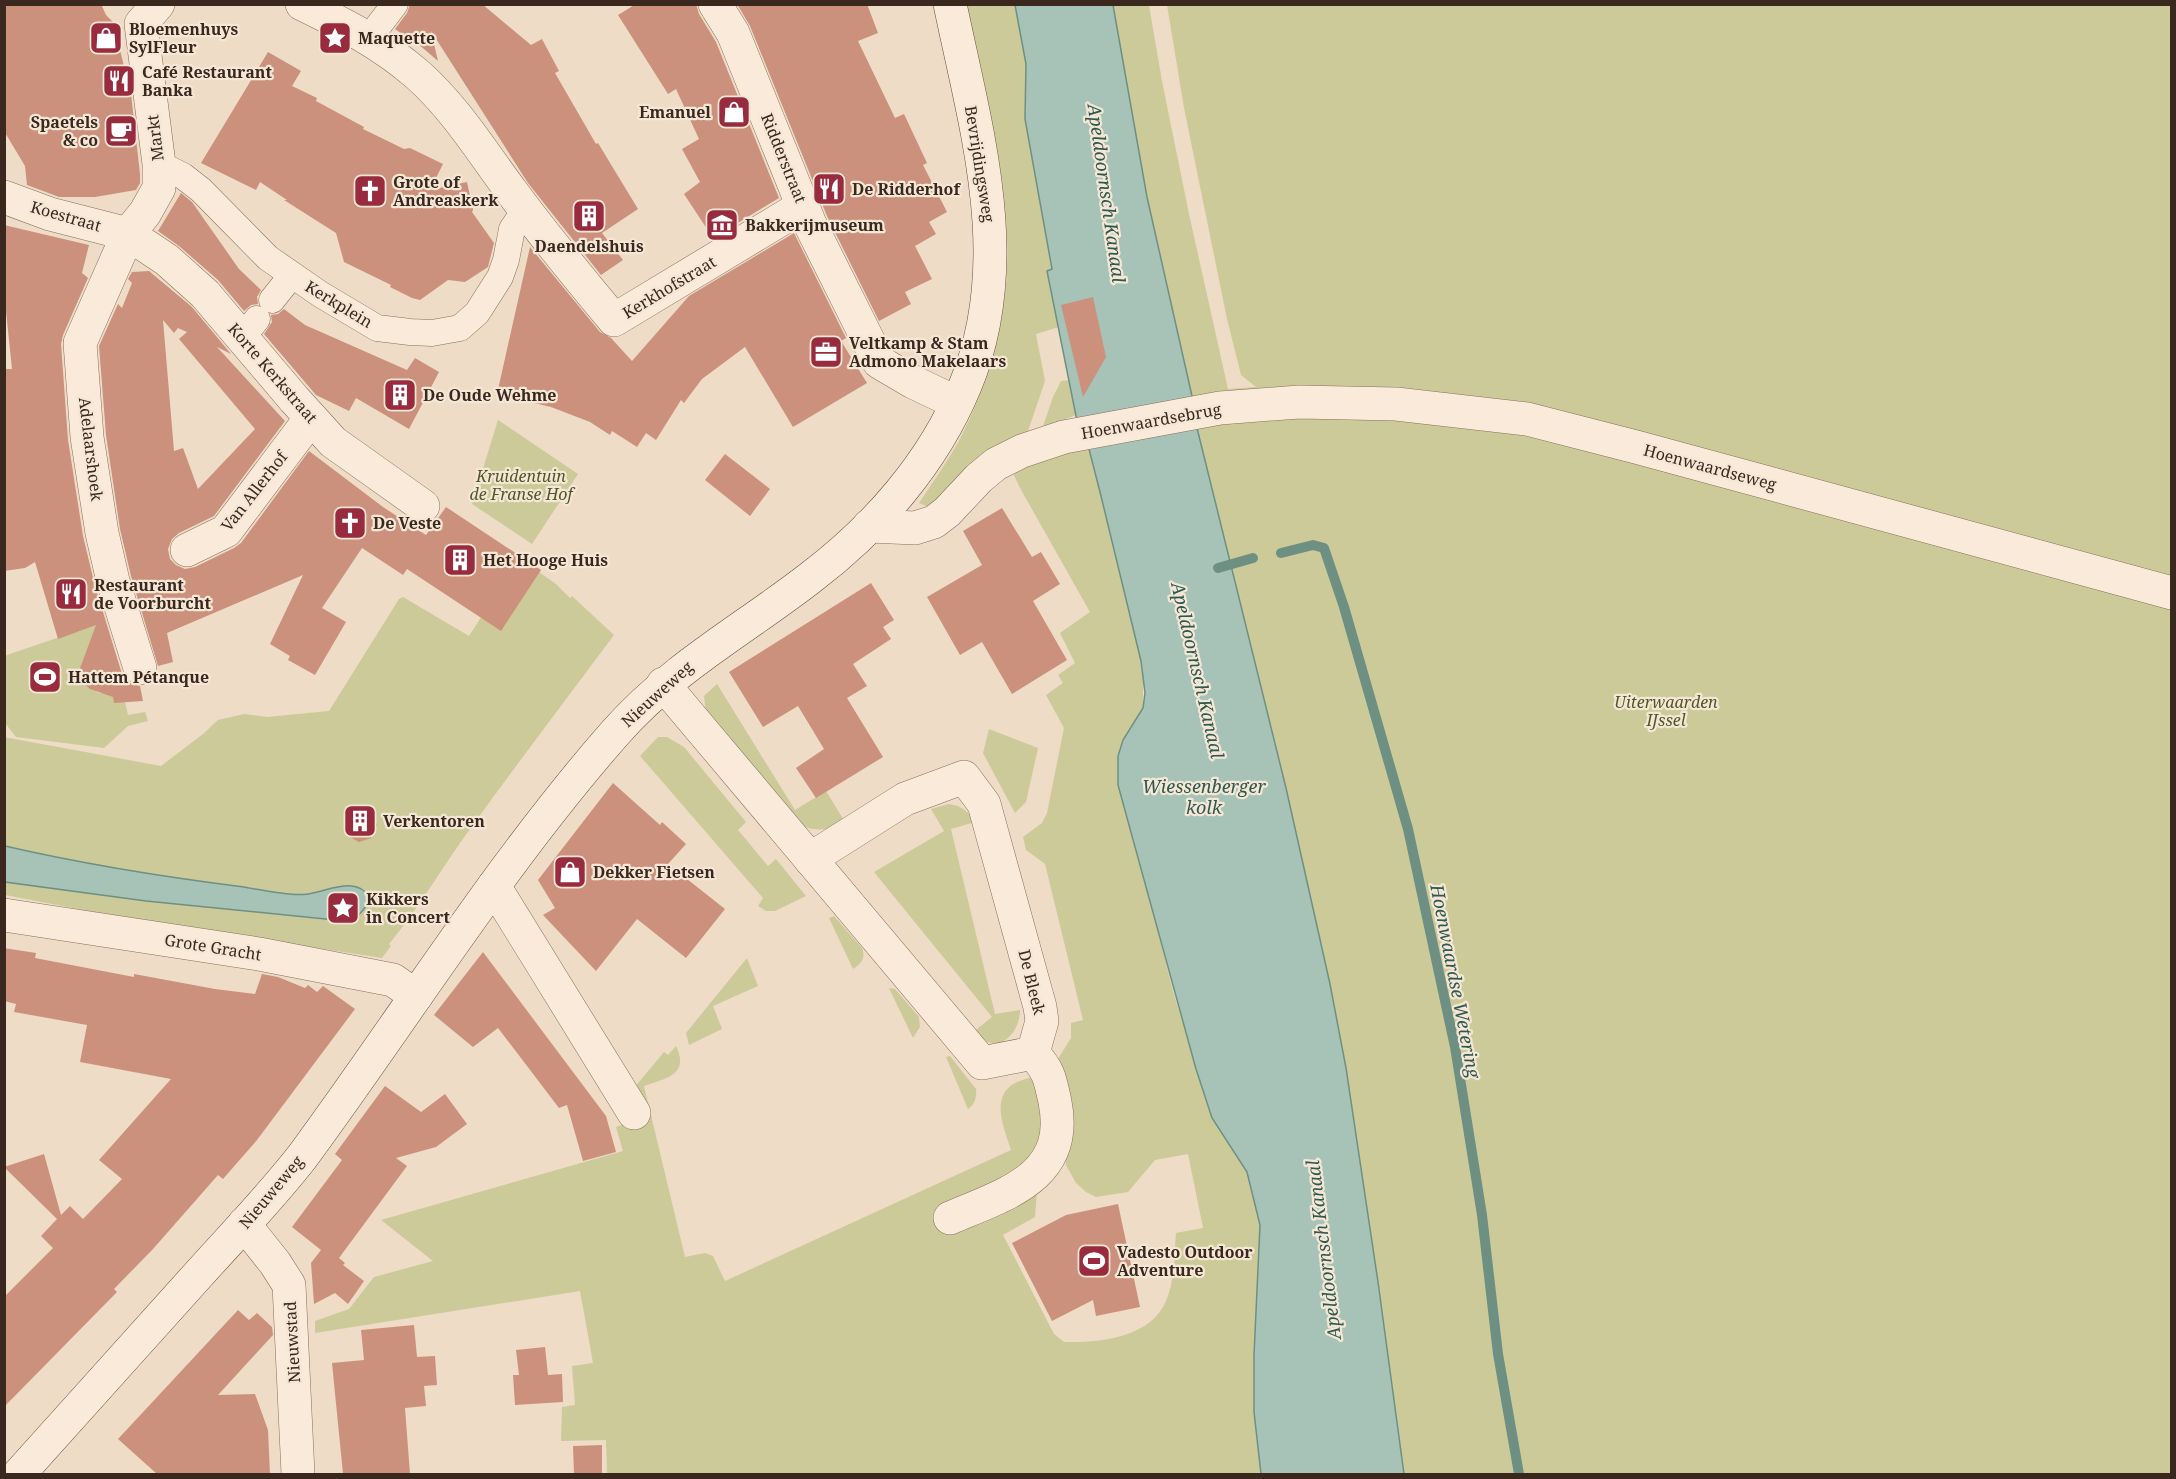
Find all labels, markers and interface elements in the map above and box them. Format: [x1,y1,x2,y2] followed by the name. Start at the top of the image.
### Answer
[129,18,239,58] place label: Bloemenhuys SylFleur
[88,20,124,56] shop icon: Bloemenhuys SylFleur
[317,20,353,56] place icon: Maquette
[358,27,435,49] place label: Maquette
[142,61,272,101] place label: Café Restaurant Banka
[101,63,137,99] restaurant icon: Café Restaurant Banka
[716,94,752,130] shop icon: Emanuel
[1082,100,1132,285] water label: Apeldoornsch Kanaal
[639,101,711,123] place label: Emanuel
[960,104,1000,224] street label: Bevrijdingsweg
[756,110,812,207] street label: Ridderstraat
[31,111,98,151] place label: Spaetels & co
[103,113,139,149] cafe icon: Spaetels & co
[141,113,169,162] street label: Markt
[393,171,499,211] place label: Grote of Andreaskerk
[811,171,847,207] restaurant icon: De Ridderhof
[352,173,388,209] church icon: Grote of Andreaskerk
[852,178,961,200] place label: De Ridderhof
[28,195,104,237] street label: Koestraat
[571,198,607,234] building icon: Daendelshuis
[704,207,740,243] museum icon: Bakkerijmuseum
[745,214,884,236] place label: Bakkerijmuseum
[534,235,644,257] place label: Daendelshuis
[618,250,720,324] street label: Kerkhofstraat
[301,275,377,333] street label: Kerkplein
[223,318,323,428] street label: Korte Kerkstraat
[849,332,1006,372] place label: Veltkamp & Stam Admono Makelaars
[808,334,844,370] office icon: Veltkamp & Stam Admono Makelaars
[382,377,418,413] building icon: De Oude Wehme
[423,384,556,406] place label: De Oude Wehme
[74,396,108,503] street label: Adelaarshoek
[1079,398,1223,444] street label: Hoenwaardsebrug
[1641,439,1779,495] street label: Hoenwaardseweg
[216,445,293,536] street label: Van Allerhof
[469,465,576,505] park label: Kruidentuin de Franse Hof
[332,505,368,541] church icon: De Veste
[373,512,441,534] place label: De Veste
[442,542,478,578] building icon: Het Hooge Huis
[483,549,608,571] place label: Het Hooge Huis
[94,574,211,614] place label: Restaurant de Voorburcht
[53,576,89,612] restaurant icon: Restaurant de Voorburcht
[1166,577,1230,761] water label: Apeldoornsch Kanaal
[616,656,698,732] street label: Nieuweweg
[27,659,63,695] sports icon: Hattem Pétanque
[68,666,209,688] place label: Hattem Pétanque
[1614,691,1718,731] park label: Uiterwaarden IJssel
[1142,774,1267,819] water label: Wiessenberger kolk
[342,803,378,839] building icon: Verkentoren
[383,810,485,832] place label: Verkentoren
[552,854,588,890] shop icon: Dekker Fietsen
[593,861,715,883] place label: Dekker Fietsen
[1425,881,1487,1081] water label: Hoenwaardse Wetering
[366,888,451,928] place label: Kikkers in Concert
[325,890,361,926] place icon: Kikkers in Concert
[163,928,263,966] street label: Grote Gracht
[1013,947,1051,1017] street label: De Bleek
[234,1150,308,1233] street label: Nieuweweg
[1300,1158,1346,1343] water label: Apeldoornsch Kanaal
[1117,1241,1253,1281] place label: Vadesto Outdoor Adventure
[1076,1243,1112,1279] sports icon: Vadesto Outdoor Adventure
[279,1301,305,1383] street label: Nieuwstad

